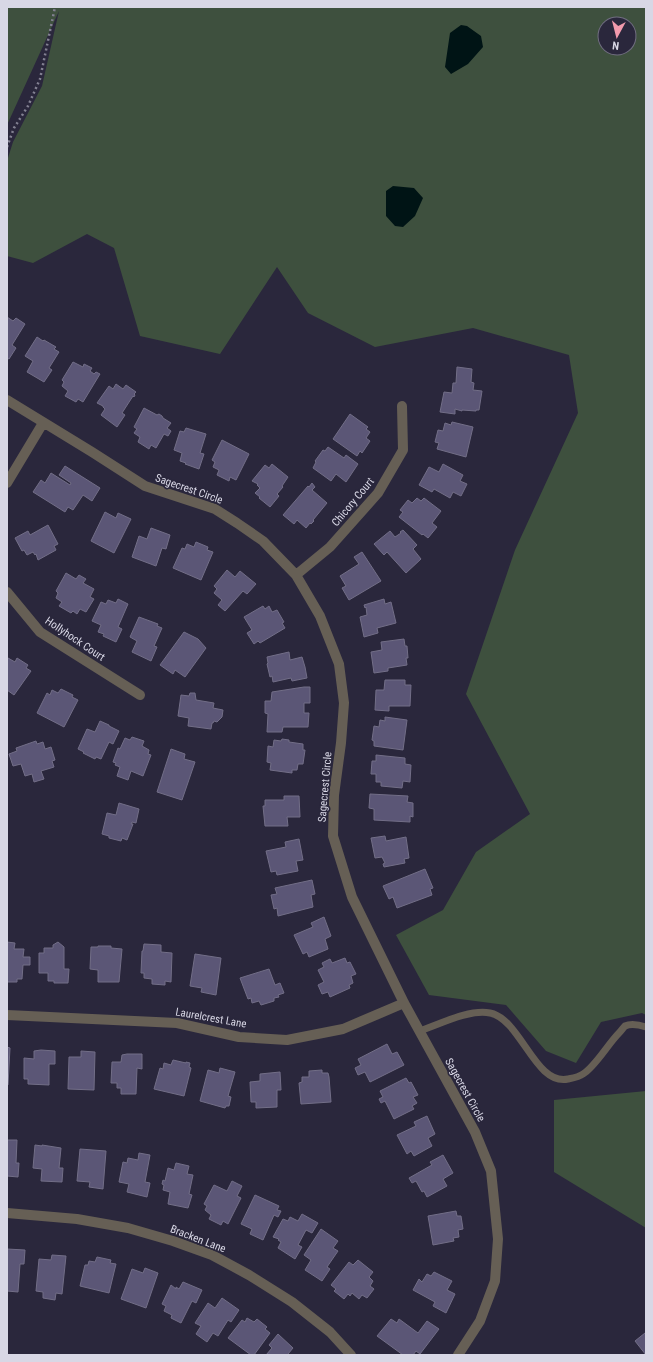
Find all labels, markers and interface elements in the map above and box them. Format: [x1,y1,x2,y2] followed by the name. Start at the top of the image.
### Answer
[597,16,637,56] north arrow
[611,39,620,52] text: N
[154,471,224,507] street label: Sagecrest Circle
[329,475,377,529] street label: Chicory Court
[43,614,107,664] street label: Hollyhock Court
[315,751,335,823] street label: Sagecrest Circle
[174,1005,248,1031] street label: Laurelcrest Lane
[442,1056,488,1124] street label: Sagecrest Circle
[168,1222,228,1256] street label: Bracken Lane

